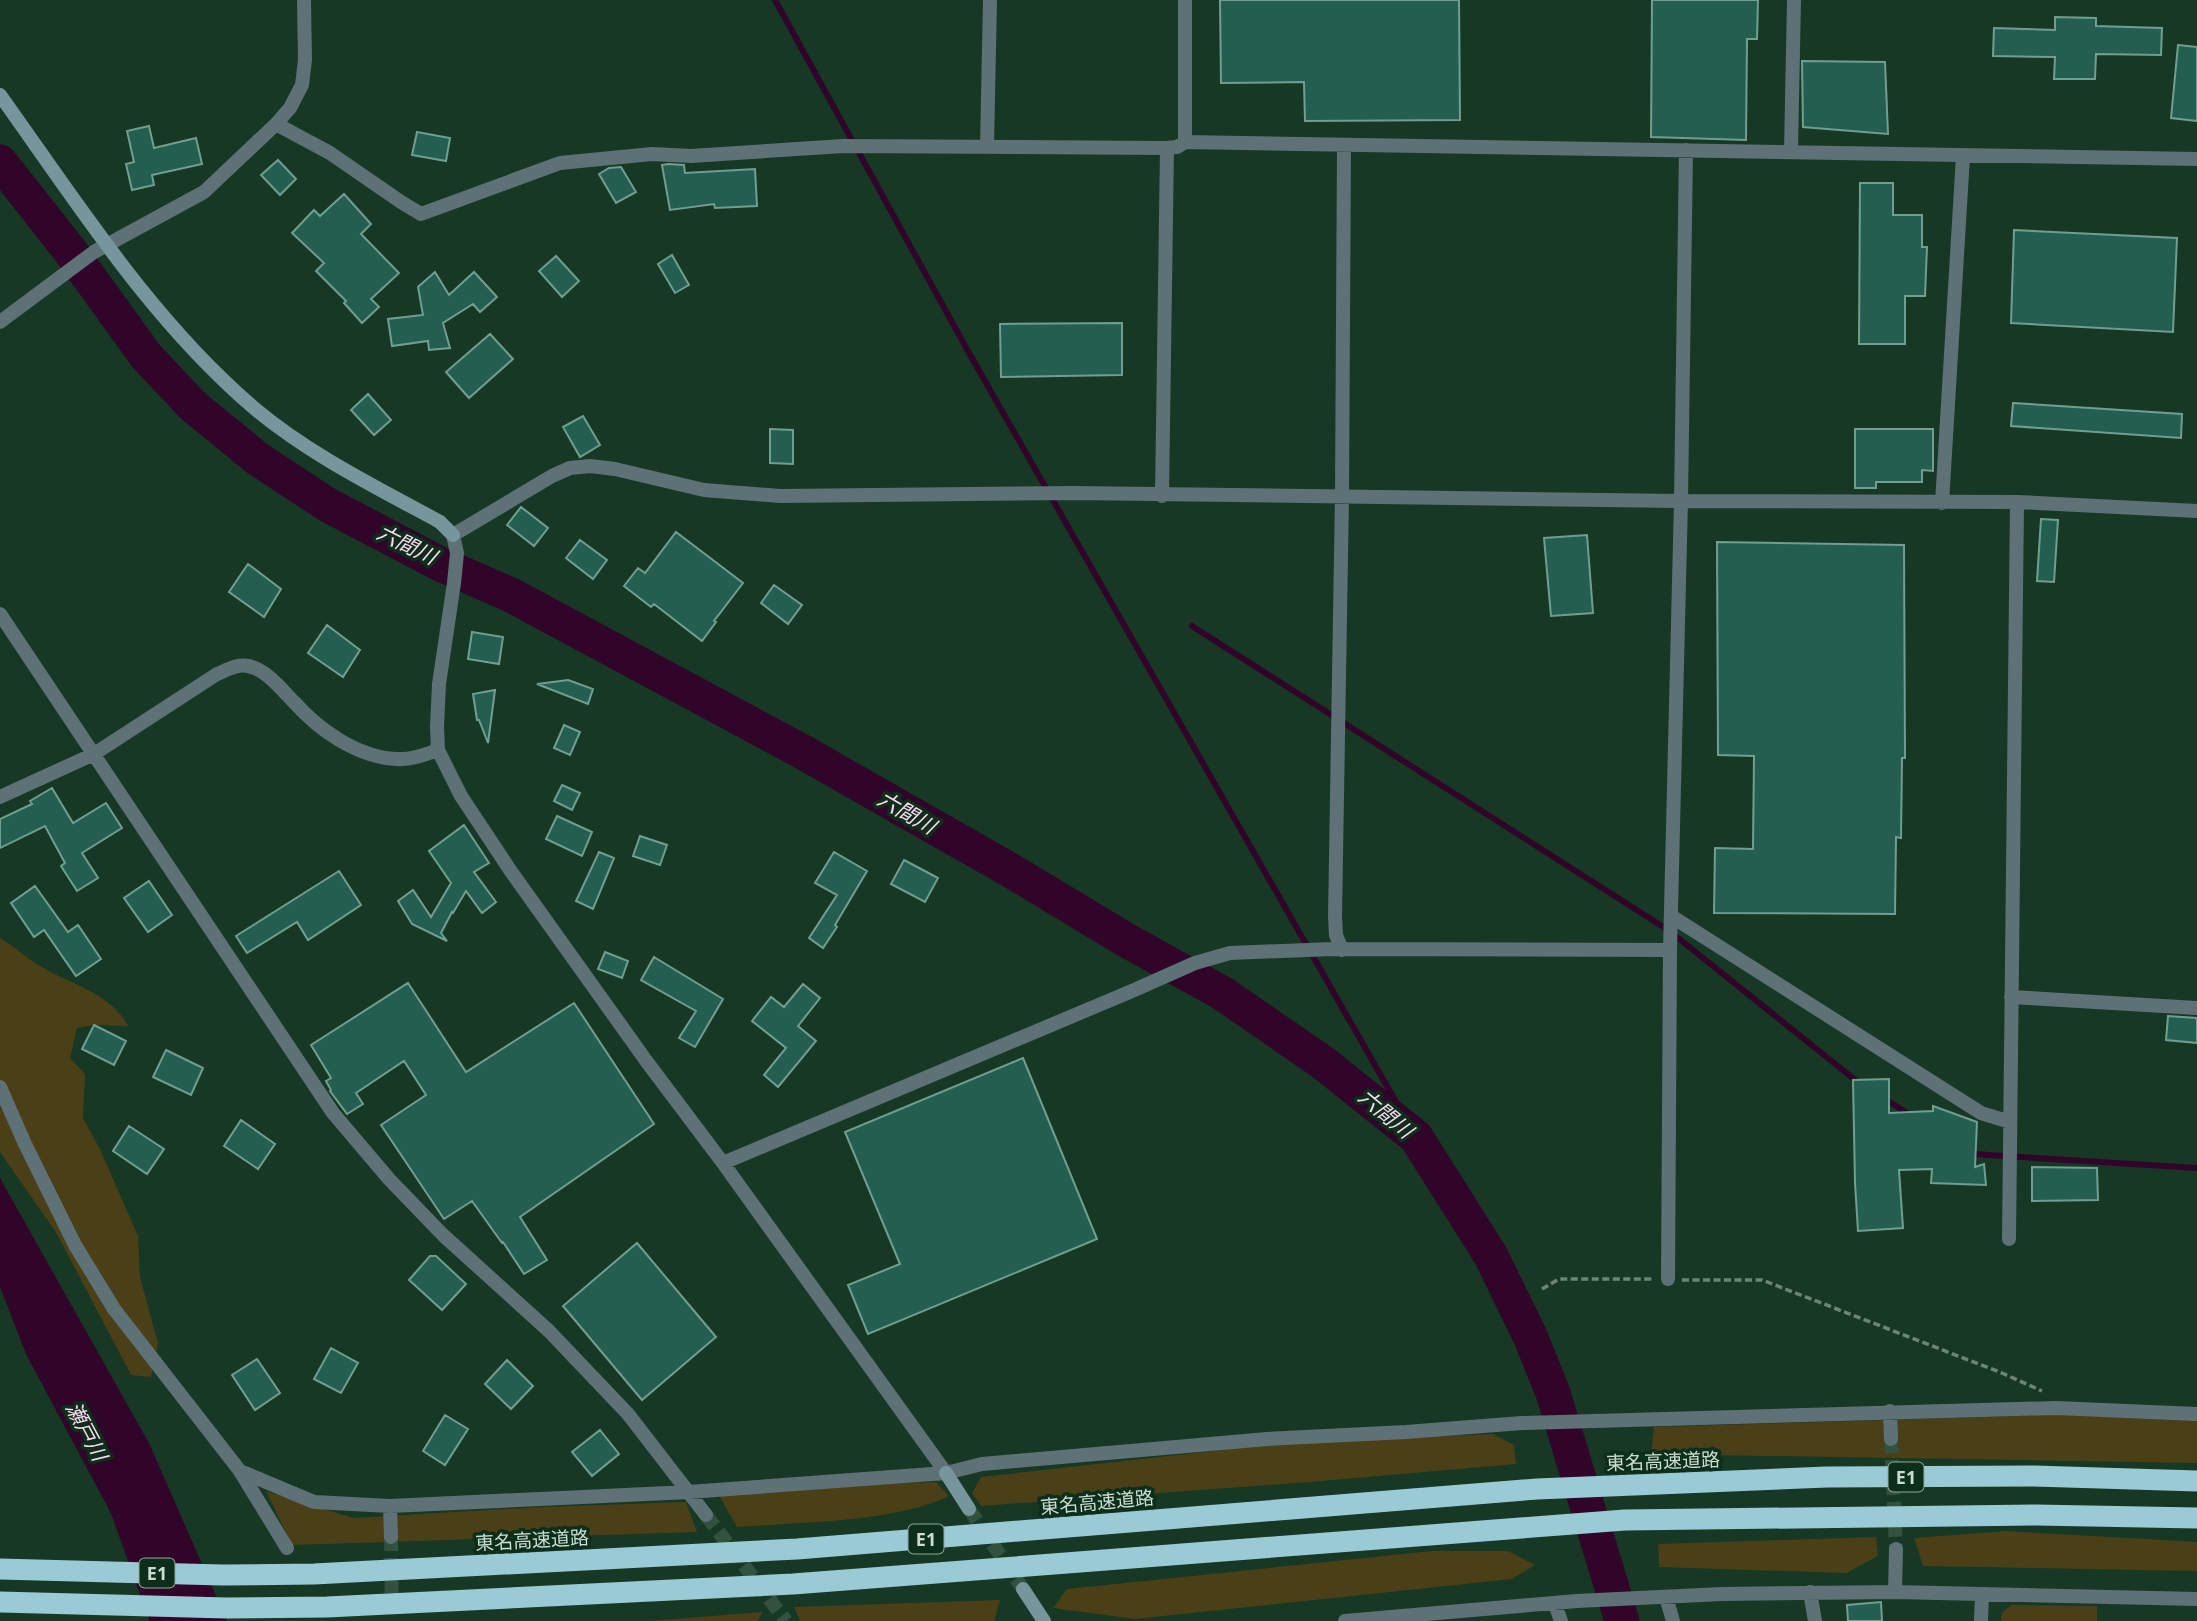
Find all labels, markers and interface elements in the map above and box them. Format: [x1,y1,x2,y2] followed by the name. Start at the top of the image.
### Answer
[373,518,443,571] water label: 六間川
[873,784,943,841] water label: 六間川
[1353,1082,1421,1145] water label: 六間川
[60,1397,115,1467] water label: 瀬戸川
[1606,1446,1720,1476] street label: 東名高速道路
[1888,1462,1924,1492] road number: E1
[1039,1484,1155,1520] street label: 東名高速道路
[474,1524,590,1556] street label: 東名高速道路
[908,1524,944,1554] road number: E1
[140,1558,174,1588] road number: E1

